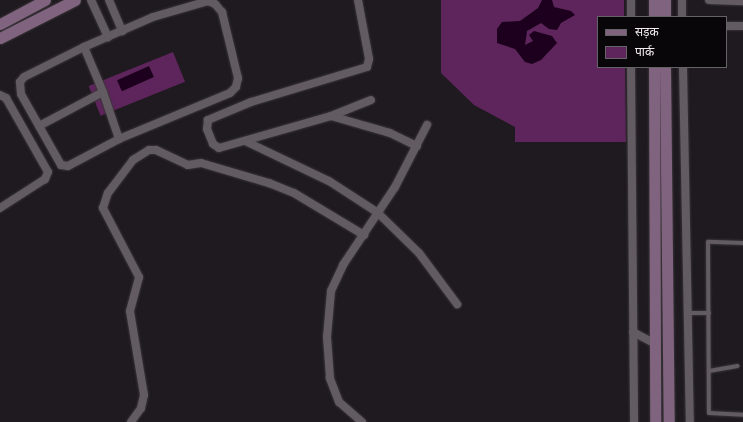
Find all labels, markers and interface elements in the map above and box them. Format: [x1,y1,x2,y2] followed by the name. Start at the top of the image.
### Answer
[597,16,727,68] legend
[635,24,659,39] text: सड़क
[635,44,654,59] text: पार्क

